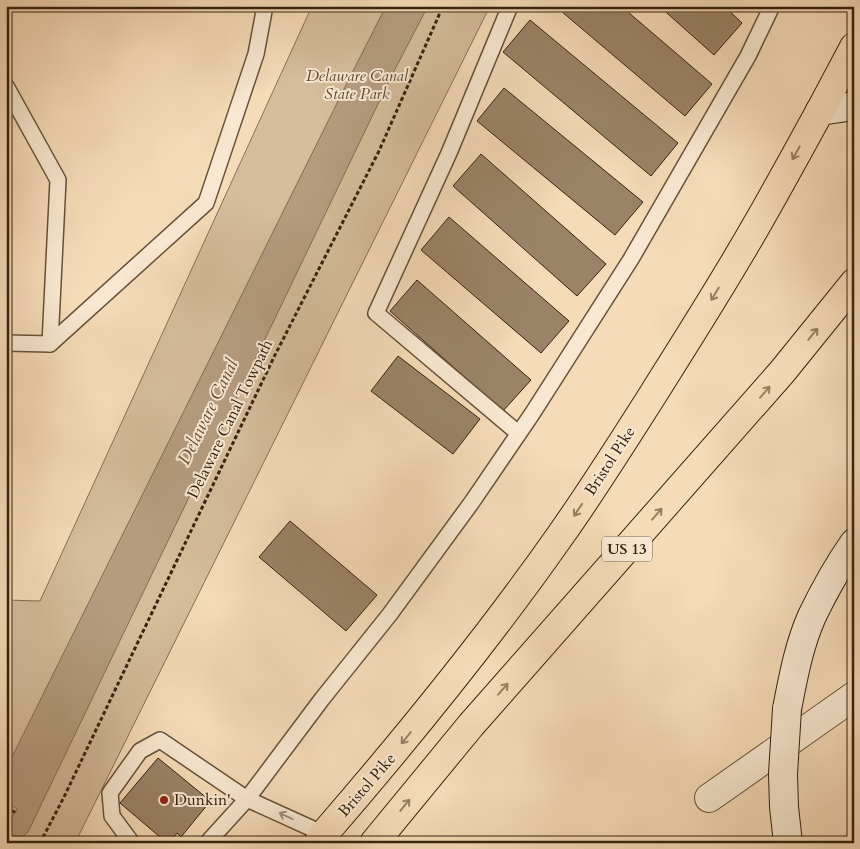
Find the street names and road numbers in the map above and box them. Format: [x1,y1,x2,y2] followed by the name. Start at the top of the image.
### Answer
[182,336,278,502] street label: Delaware Canal Towpath
[579,422,641,500] street label: Bristol Pike
[602,536,652,562] road number: US 13
[333,748,401,822] street label: Bristol Pike

